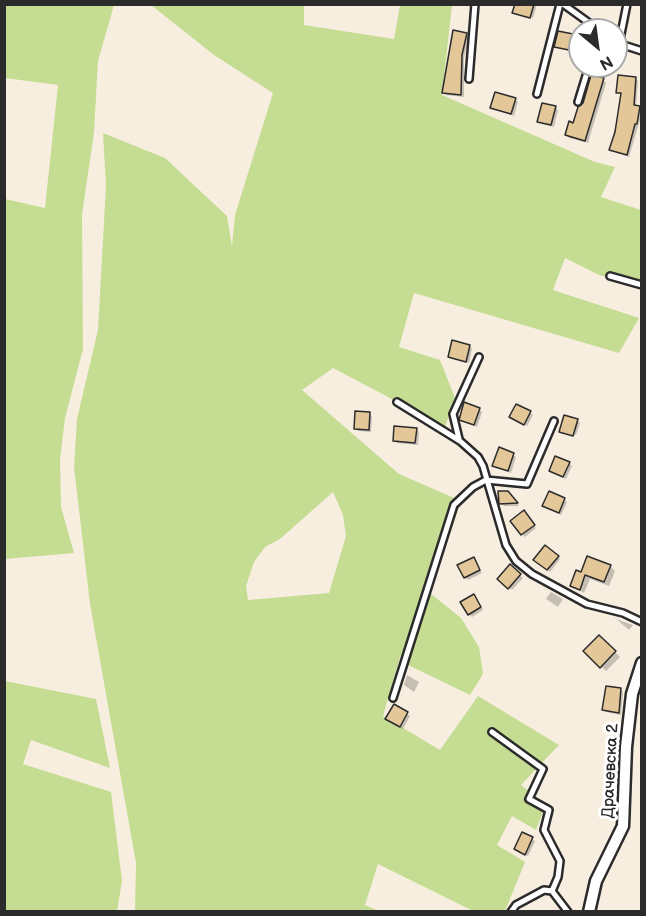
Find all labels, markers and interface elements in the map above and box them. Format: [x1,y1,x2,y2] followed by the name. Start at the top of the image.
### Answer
[568,18,628,78] north arrow
[596,51,616,74] text: N
[599,723,623,819] street label: Драчевска 2

